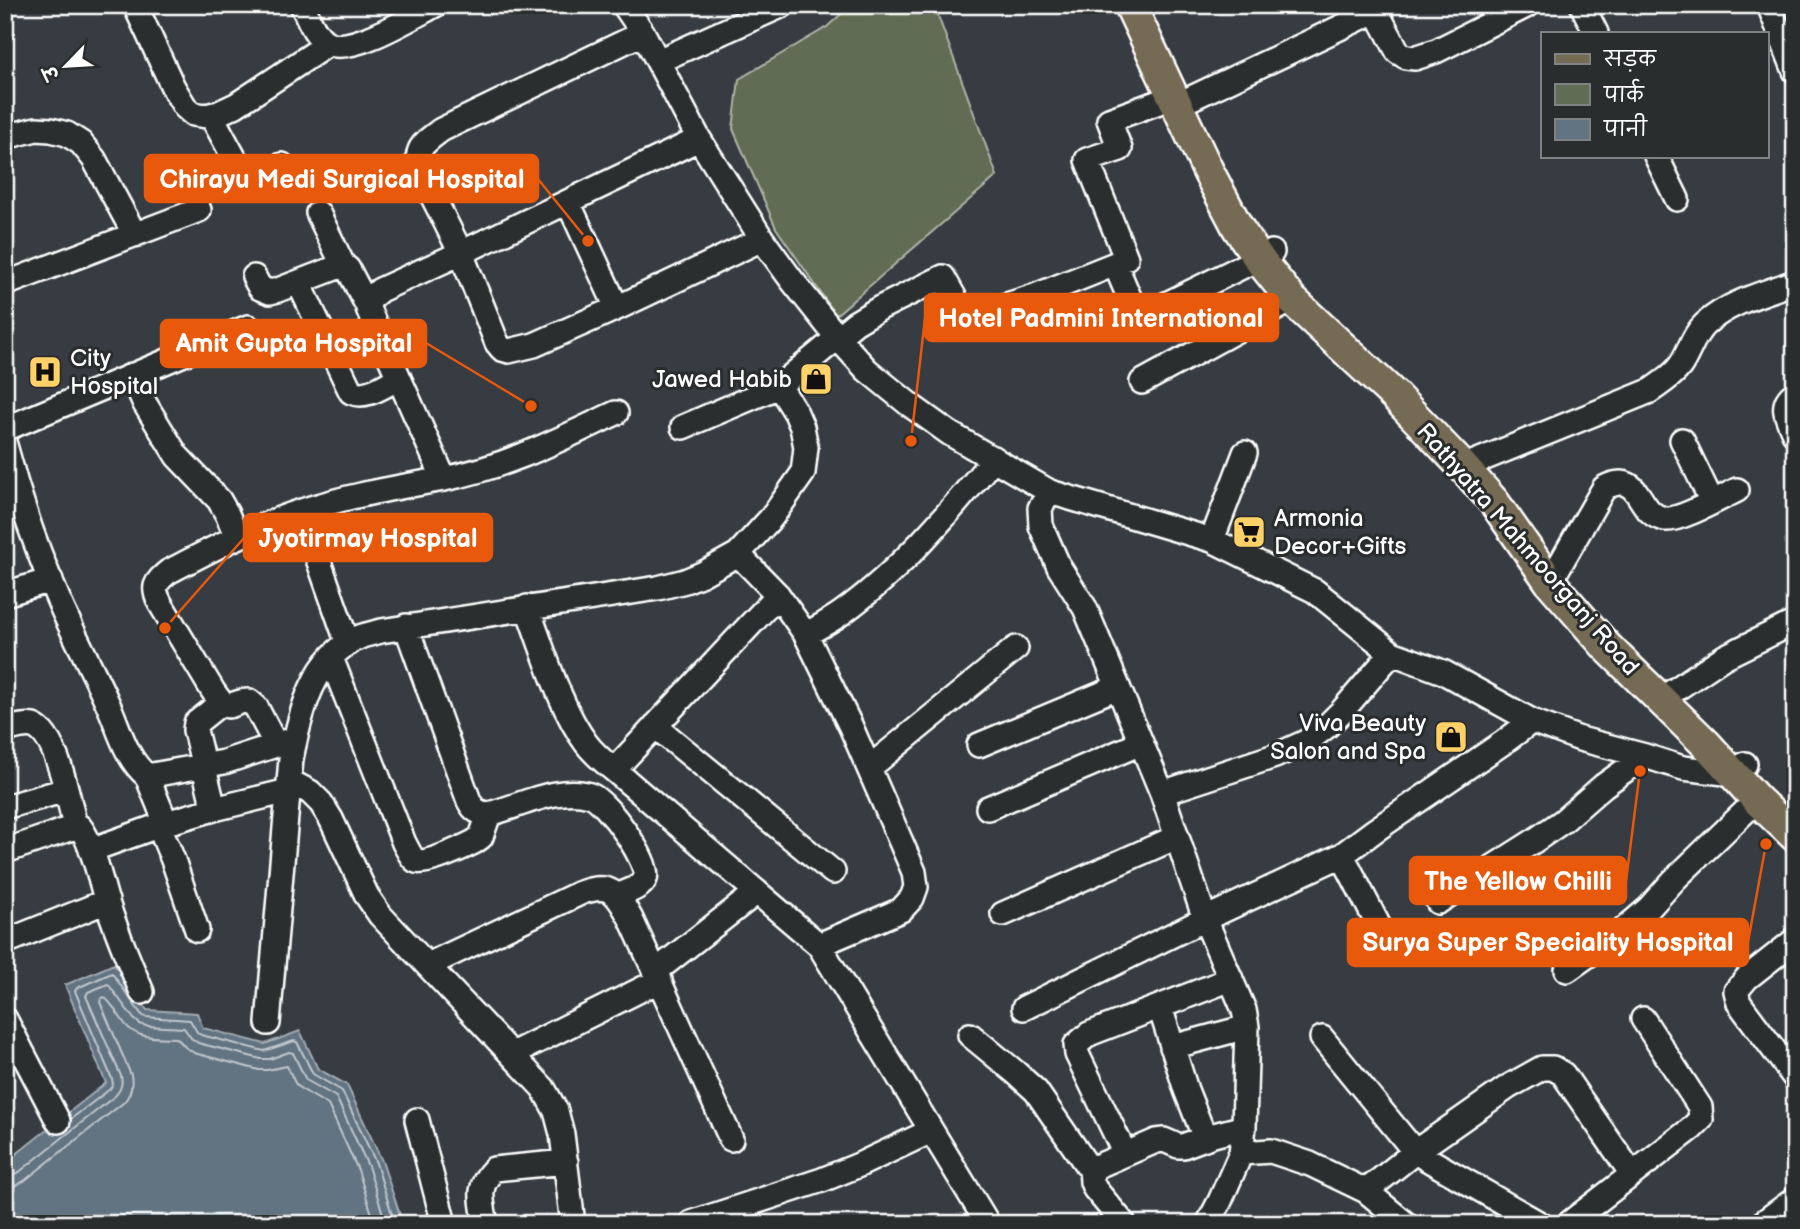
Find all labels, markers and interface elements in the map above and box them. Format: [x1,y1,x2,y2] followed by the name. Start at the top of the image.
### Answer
[32,32,102,102] north arrow
[1541,32,1769,158] legend
[1603,47,1657,72] text: सड़क
[38,60,66,85] text: उ
[1603,78,1645,108] text: पार्क
[1603,113,1649,142] text: पानी
[145,155,538,202] callout: Chirayu Medi Surgical Hospital
[160,165,524,196] text: Chirayu Medi Surgical Hospital
[925,294,1278,341] callout: Hotel Padmini International
[939,304,1263,335] text: Hotel Padmini International
[161,320,426,367] callout: Amit Gupta Hospital
[175,329,412,360] text: Amit Gupta Hospital
[70,344,158,401] place label: City Hospital
[26,353,64,391] hospital icon: City Hospital
[797,360,835,398] shop icon: Jawed Habib
[652,365,792,394] place label: Jawed Habib
[1410,417,1645,681] street label: Rathyatra Mahmoorganj Road
[1274,504,1407,561] place label: Armonia Decor+Gifts
[1230,513,1268,551] supermarket icon: Armonia Decor+Gifts
[244,514,492,561] callout: Jyotirmay Hospital
[258,524,478,555] text: Jyotirmay Hospital
[1270,709,1426,766] place label: Viva Beauty Salon and Spa
[1432,718,1470,756] shop icon: Viva Beauty Salon and Spa
[1410,857,1626,904] callout: The Yellow Chilli
[1424,867,1612,898] text: The Yellow Chilli
[1348,919,1748,966] callout: Surya Super Speciality Hospital
[1362,928,1734,959] text: Surya Super Speciality Hospital

